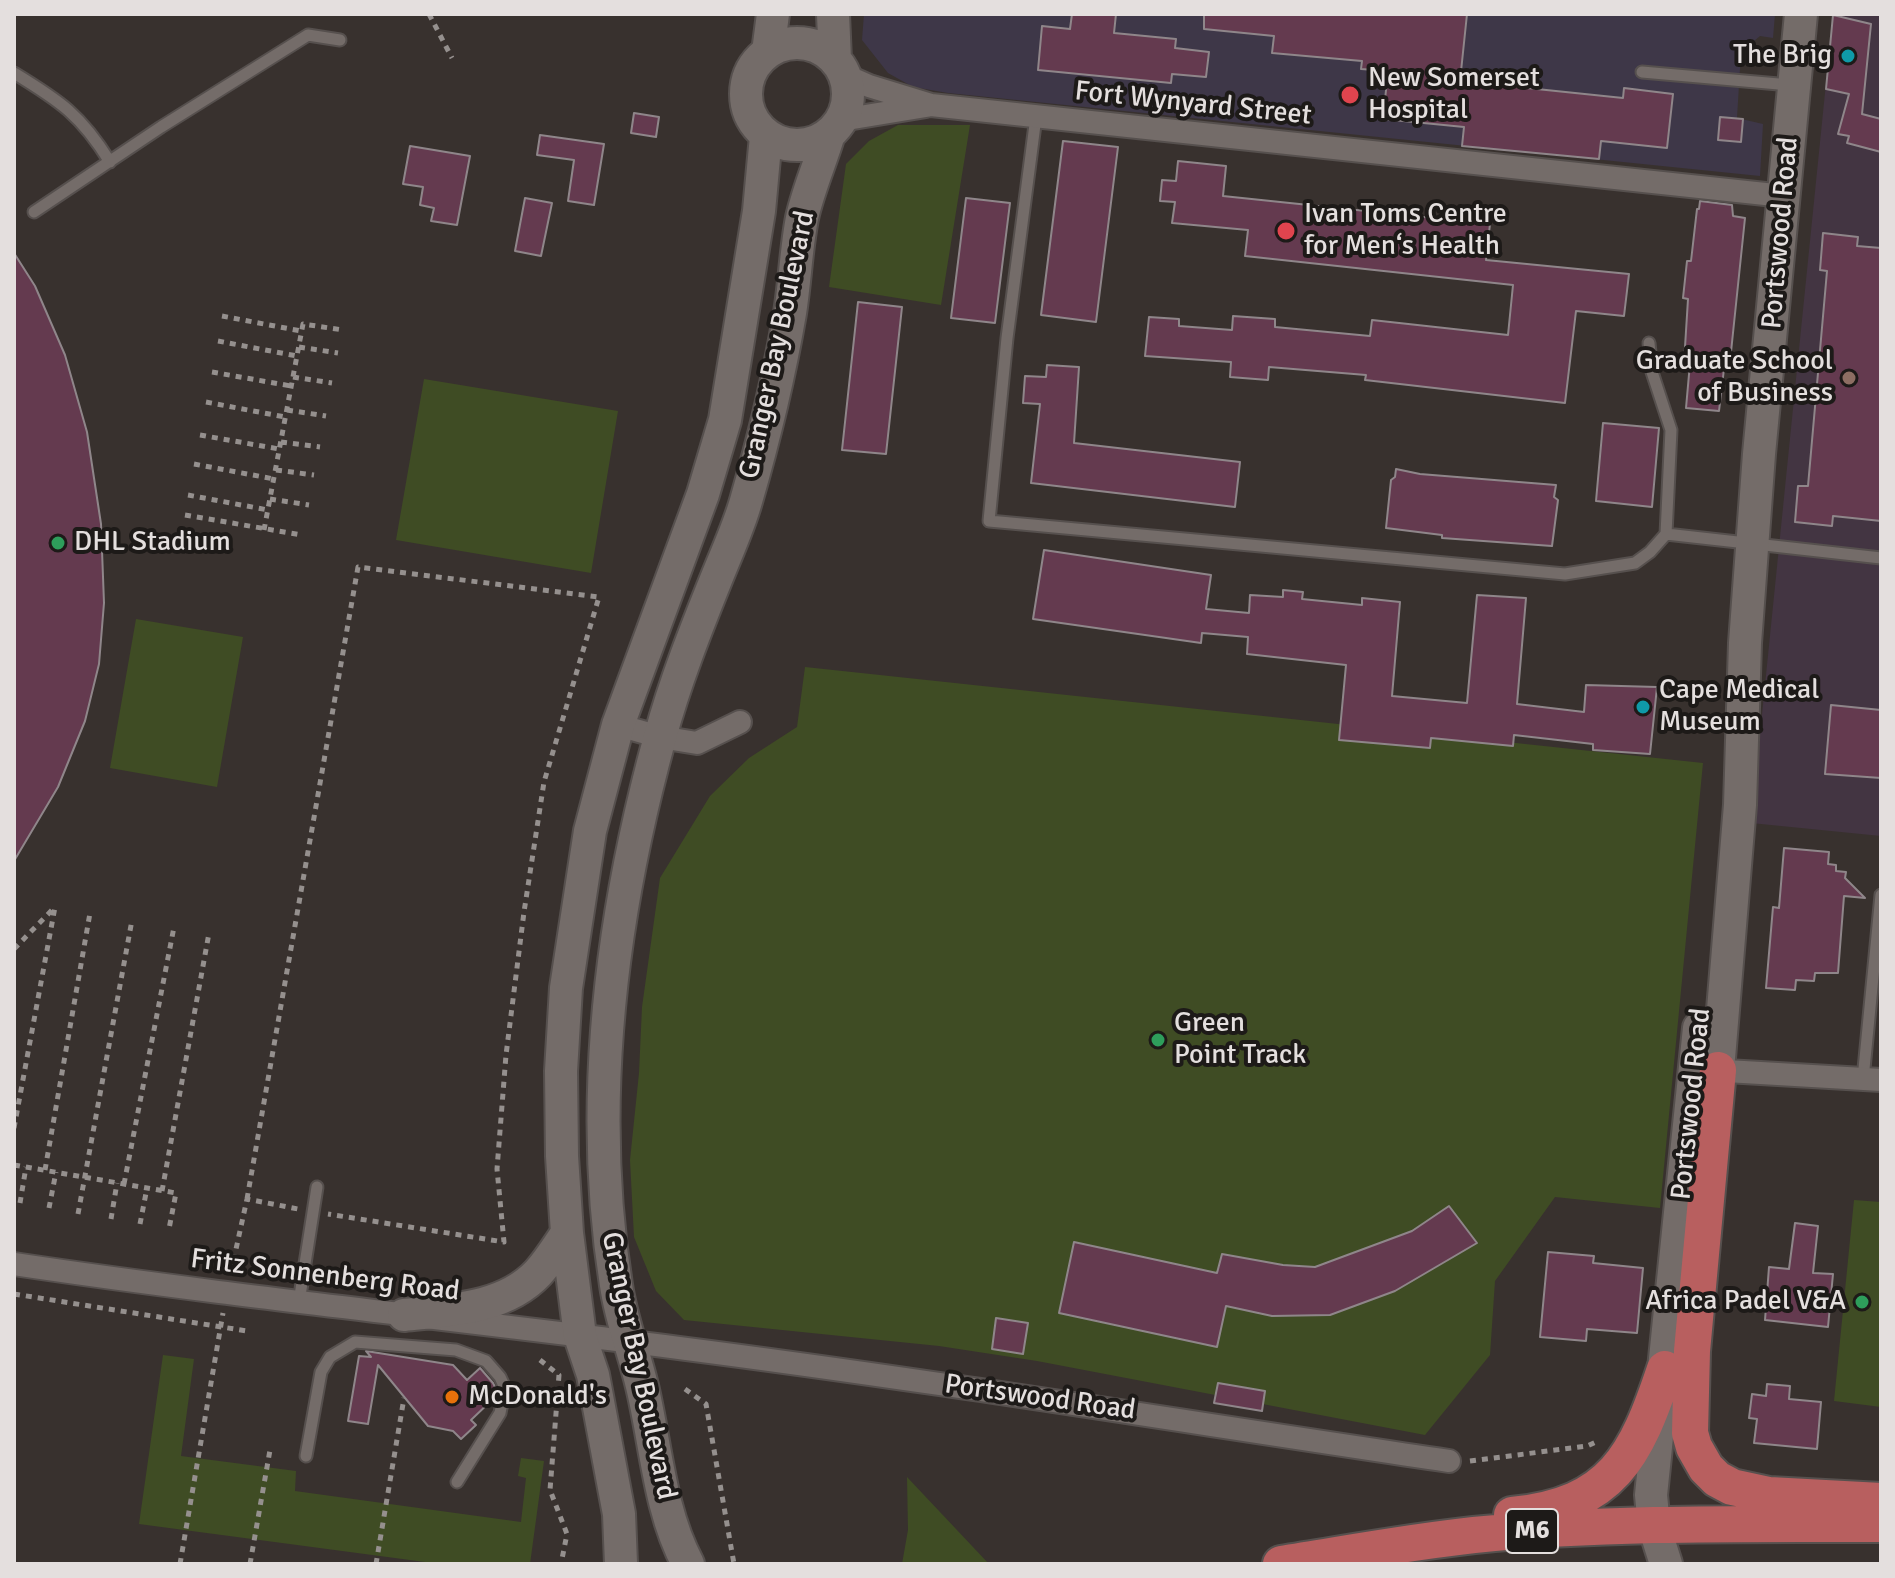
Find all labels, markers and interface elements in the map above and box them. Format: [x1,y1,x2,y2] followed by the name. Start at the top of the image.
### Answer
[1733,39,1832,73] place label: The Brig
[1839,47,1857,65] marker: The Brig
[1368,62,1540,128] place label: New Somerset Hospital
[1073,75,1313,133] street label: Fort Wynyard Street
[1339,84,1361,106] marker: New Somerset Hospital
[1756,136,1806,330] street label: Portswood Road
[1304,198,1507,264] place label: Ivan Toms Centre for Men‘s Health
[733,208,823,482] street label: Granger Bay Boulevard
[1275,220,1297,242] marker: Ivan Toms Centre for Men‘s Health
[1636,345,1833,411] place label: Graduate School of Business
[1840,369,1858,387] marker: Graduate School of Business
[74,526,231,560] place label: DHL Stadium
[49,534,67,552] marker: DHL Stadium
[1659,674,1819,740] place label: Cape Medical Museum
[1634,698,1652,716] marker: Cape Medical Museum
[1174,1007,1306,1073] place label: Green Point Track
[1665,1007,1719,1201] street label: Portswood Road
[1149,1031,1167,1049] marker: Green Point Track
[593,1229,683,1503] street label: Granger Bay Boulevard
[189,1243,461,1309] street label: Fritz Sonnenberg Road
[1645,1285,1846,1319] place label: Africa Padel V&A
[1853,1293,1871,1311] marker: Africa Padel V&A
[942,1368,1138,1428] street label: Portswood Road
[468,1380,607,1414] place label: McDonald's
[443,1388,461,1406] marker: McDonald's
[1506,1509,1558,1553] road number: M6

